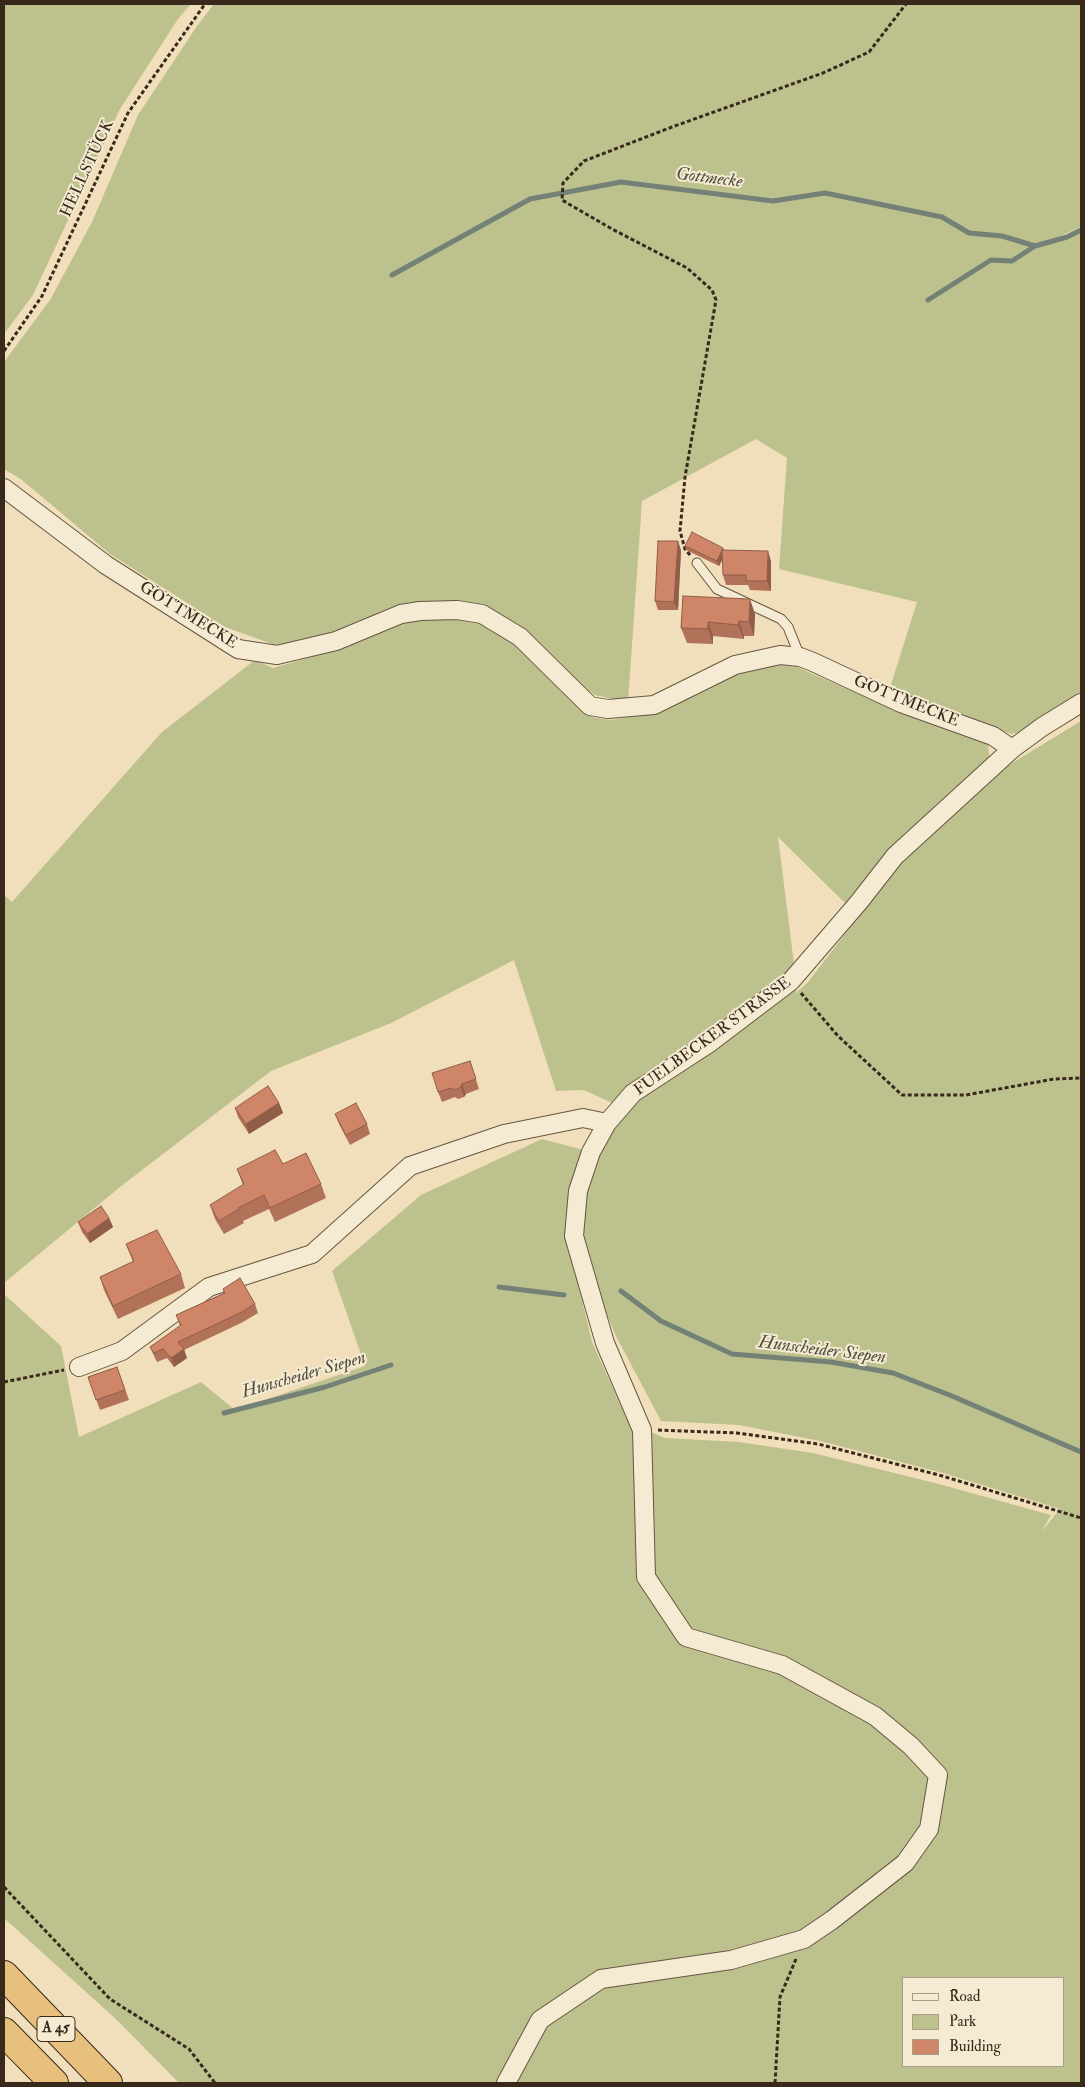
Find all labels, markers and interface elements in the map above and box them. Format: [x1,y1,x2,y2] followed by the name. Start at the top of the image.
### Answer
[57,117,119,221] street label: HELLSTÜCK
[675,164,743,194] water label: Gottmecke
[135,578,241,654] street label: GOTTMECKE
[851,672,961,732] street label: GOTTMECKE
[631,974,795,1100] street label: FUELBECKER STRASSE
[757,1332,887,1370] water label: Hunscheider Siepen
[239,1348,369,1404] water label: Hunscheider Siepen
[902,1977,1065,2067] legend
[949,1987,980,2006] text: Road
[949,2012,976,2031] text: Park
[37,2016,75,2042] road number: A 45
[949,2037,1001,2056] text: Building

